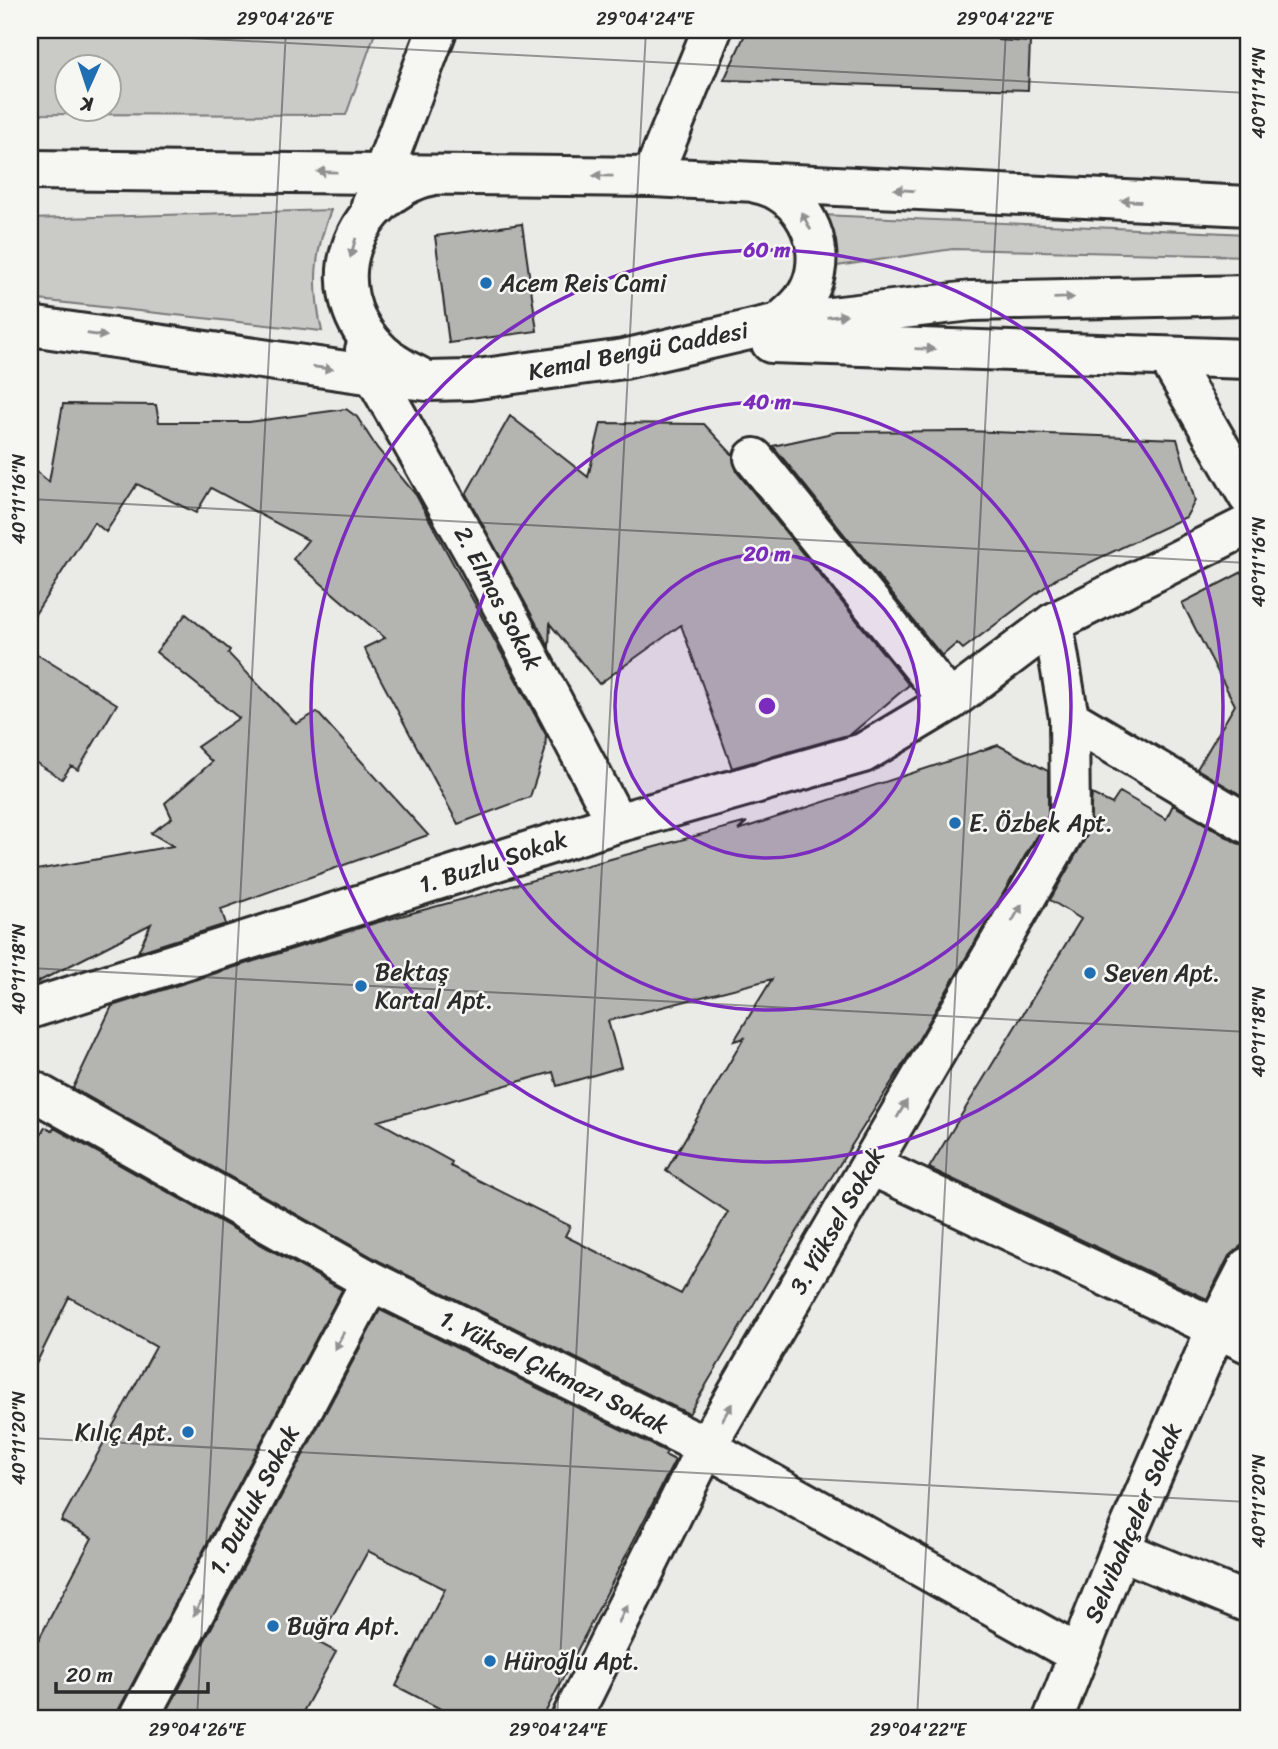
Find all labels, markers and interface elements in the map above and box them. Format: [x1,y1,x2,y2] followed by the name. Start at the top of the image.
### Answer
[237,3,334,35] text: 29°04'26"E
[596,3,695,35] text: 29°04'24"E
[957,3,1054,35] text: 29°04'22"E
[1243,47,1275,139] text: 40°11'14"N
[52,52,122,122] north arrow
[79,88,95,121] text: K
[316,166,338,178] one-way arrow
[592,170,614,182] one-way arrow
[893,184,915,195] one-way arrow
[1120,196,1142,207] one-way arrow
[801,211,813,231] one-way arrow
[743,231,791,269] text: 60 m
[347,238,357,259] one-way arrow
[499,262,668,304] place label: Acem Reis Cami
[478,275,494,291] marker: Acem Reis Cami
[1053,292,1075,304] one-way arrow
[524,309,752,393] street label: Kemal Bengü Caddesi
[826,311,848,322] one-way arrow
[87,329,109,340] one-way arrow
[914,343,936,354] one-way arrow
[312,362,334,373] one-way arrow
[742,383,792,421] text: 40 m
[3,453,35,544] text: 40°11'16"N
[1243,516,1275,607] text: 40°11'16"N
[442,518,554,678] street label: 2. Elmas Sokak
[743,535,791,573] text: 20 m
[755,694,779,718] centre of rings
[969,802,1113,844] place label: E. Özbek Apt.
[947,815,963,831] marker: E. Özbek Apt.
[413,818,573,906] street label: 1. Buzlu Sokak
[1011,903,1023,922] one-way arrow
[3,923,35,1015] text: 40°11'18"N
[375,951,493,1021] place label: Bektaş Kartal Apt.
[1104,952,1220,994] place label: Seven Apt.
[1082,965,1098,981] marker: Seven Apt.
[353,978,369,994] marker: Bektaş Kartal Apt.
[1243,986,1275,1078] text: 40°11'18"N
[896,1100,908,1119] one-way arrow
[778,1139,896,1303] street label: 3. Yüksel Sokak
[432,1298,676,1446] street label: 1. Yüksel Çıkmazı Sokak
[333,1331,345,1351] one-way arrow
[3,1390,35,1485] text: 40°11'20"N
[721,1402,733,1422] one-way arrow
[75,1411,174,1453] place label: Kılıç Apt.
[1072,1416,1194,1629] street label: Selvibahçeler Sokak
[197,1417,311,1583] street label: 1. Dutluk Sokak
[180,1424,196,1440] marker: Kılıç Apt.
[1243,1453,1275,1548] text: 40°11'20"N
[192,1597,203,1617] one-way arrow
[618,1604,629,1624] one-way arrow
[287,1605,401,1647] place label: Buğra Apt.
[265,1618,281,1634] marker: Buğra Apt.
[504,1640,640,1682] place label: Hüroğlu Apt.
[56,1651,208,1695] scale bar
[482,1653,498,1669] marker: Hüroğlu Apt.
[66,1656,113,1694] text: 20 m
[149,1714,246,1746] text: 29°04'26"E
[509,1714,608,1746] text: 29°04'24"E
[870,1714,967,1746] text: 29°04'22"E

